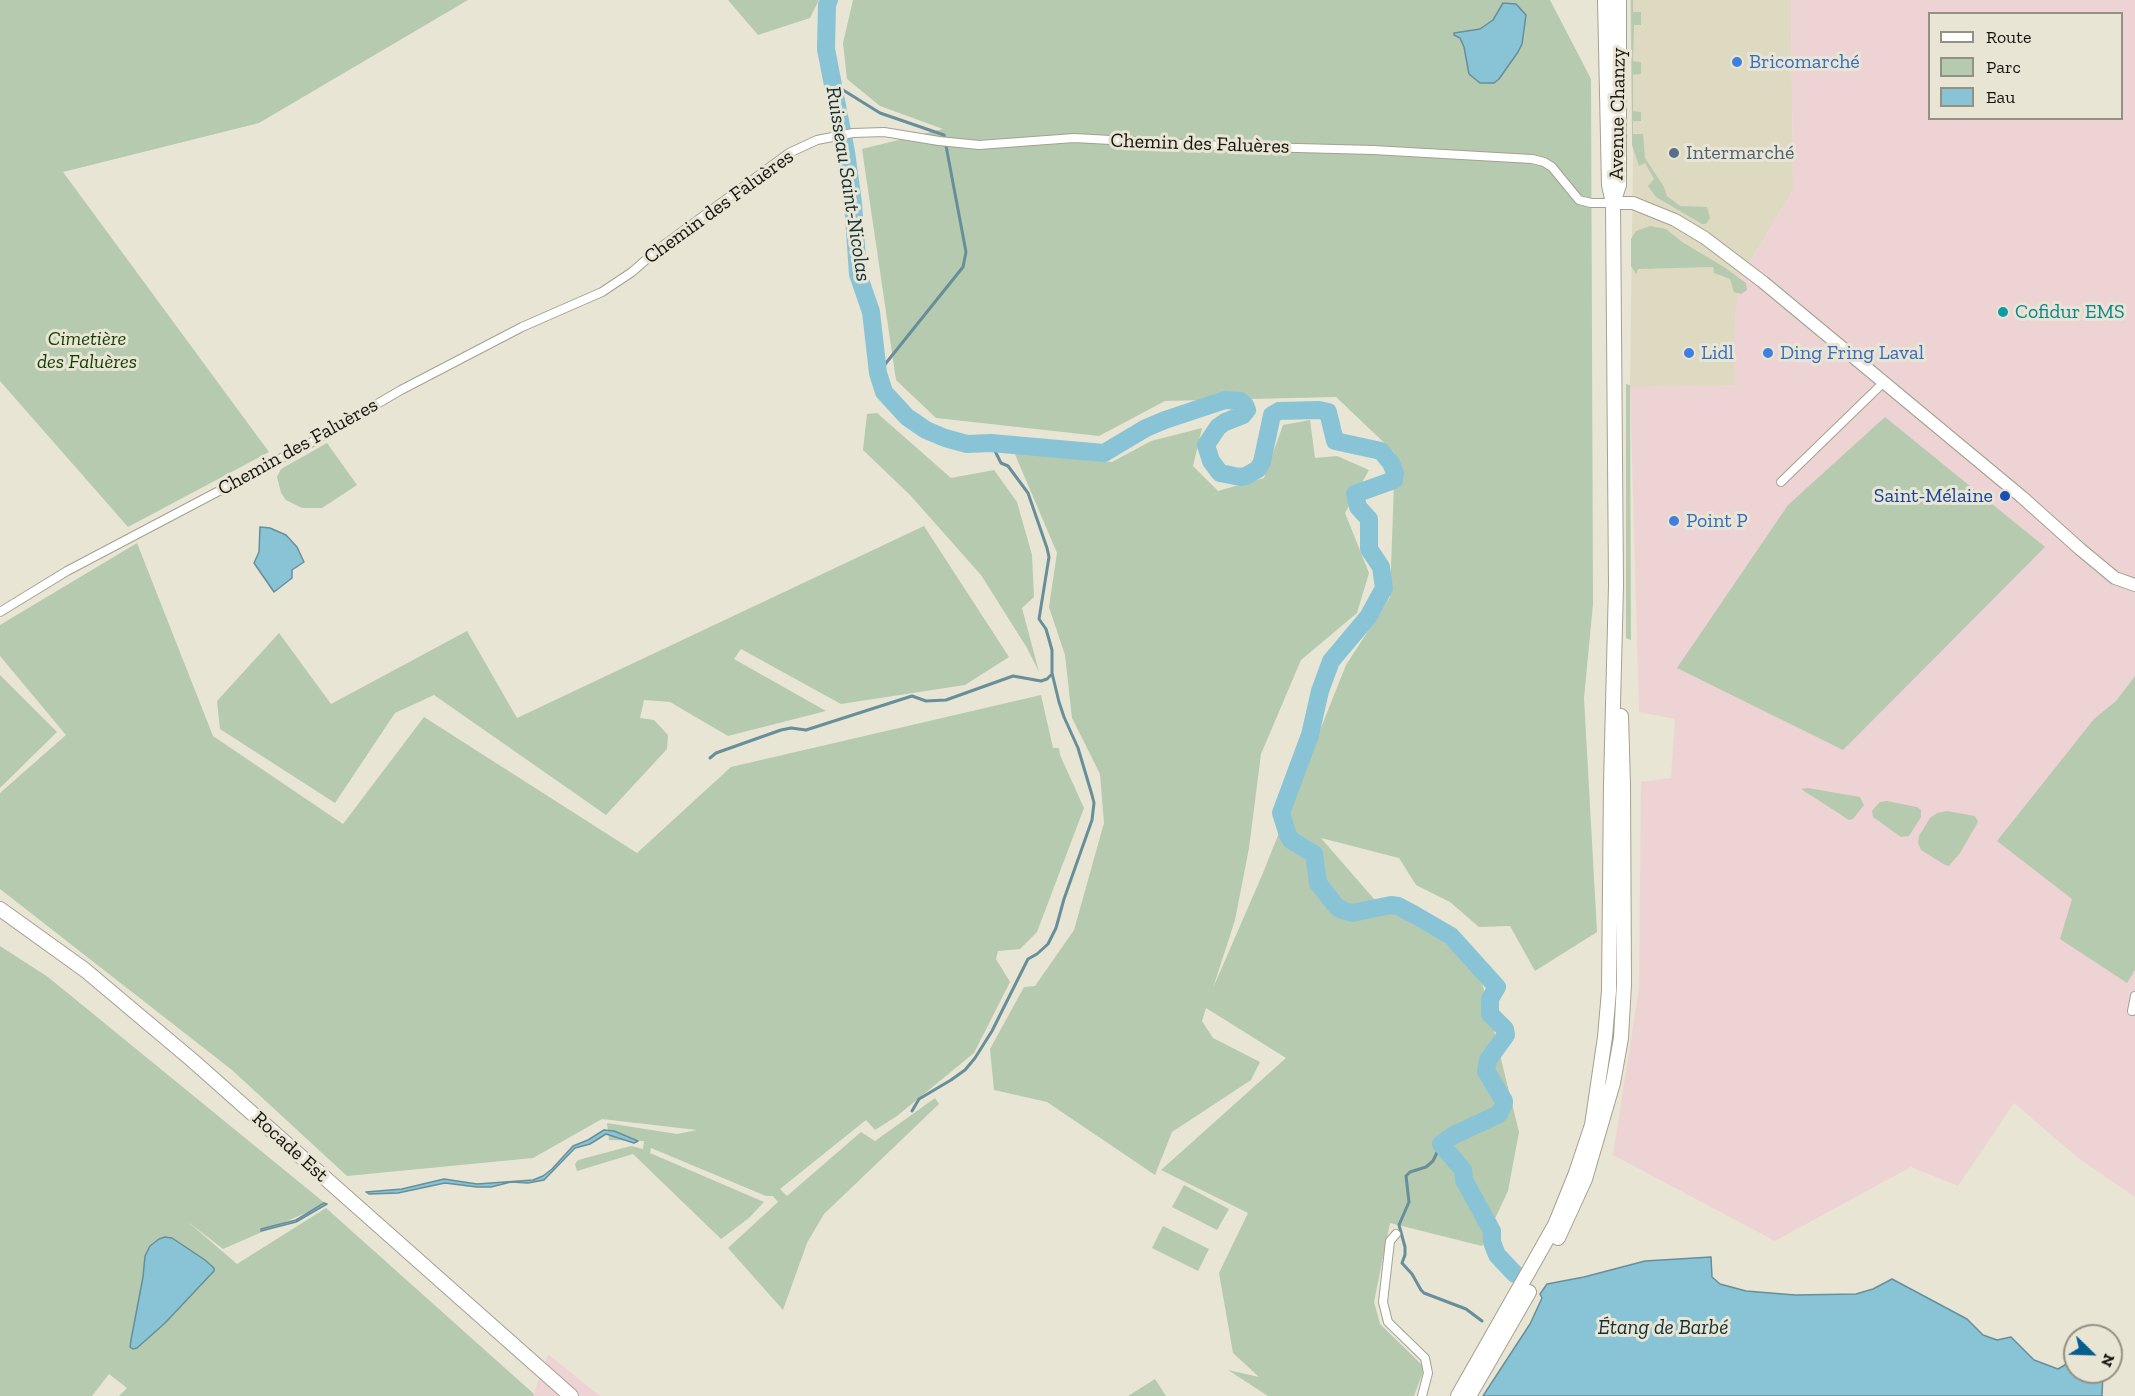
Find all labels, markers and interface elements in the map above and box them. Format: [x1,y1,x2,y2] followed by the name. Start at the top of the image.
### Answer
[1928,12,2123,120] legend
[1986,26,2031,48] text: Route
[1605,48,1631,180] street label: Avenue Chanzy
[1749,50,1860,74] place label: Bricomarché
[1730,55,1744,69] marker: Bricomarché
[1986,56,2021,78] text: Parc
[820,85,876,283] water label: Ruisseau Saint-Nicolas
[1986,86,2015,108] text: Eau
[1110,129,1290,159] street label: Chemin des Faluères
[1686,141,1794,165] place label: Intermarché
[639,145,799,269] street label: Chemin des Faluères
[1667,146,1681,160] marker: Intermarché
[2015,300,2125,324] place label: Cofidur EMS
[1996,305,2010,319] marker: Cofidur EMS
[37,327,137,374] park label: Cimetière des Faluères
[1701,341,1734,365] place label: Lidl
[1780,341,1924,365] place label: Ding Fring Laval
[1682,346,1696,360] marker: Lidl
[1761,346,1775,360] marker: Ding Fring Laval
[214,393,382,501] street label: Chemin des Faluères
[1874,484,1993,508] place label: Saint-Mélaine
[1998,489,2012,503] marker: Saint-Mélaine
[1686,509,1748,533] place label: Point P
[1667,514,1681,528] marker: Point P
[247,1107,333,1187] street label: Rocade Est
[1598,1315,1728,1341] water label: Étang de Barbé
[2063,1324,2123,1384] north arrow
[2097,1351,2119,1370] text: N

